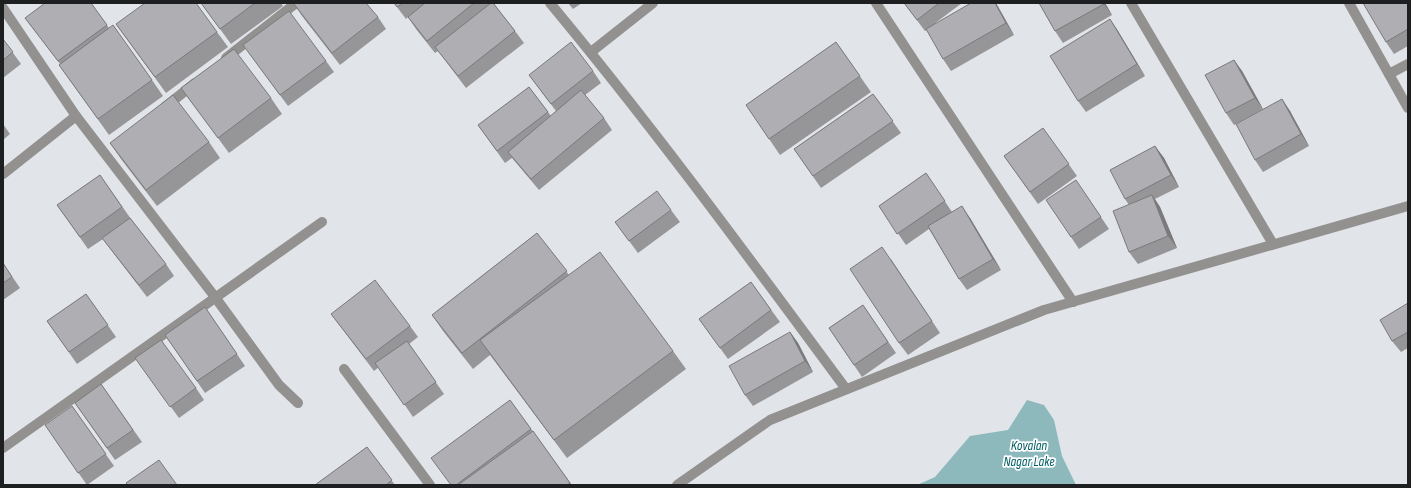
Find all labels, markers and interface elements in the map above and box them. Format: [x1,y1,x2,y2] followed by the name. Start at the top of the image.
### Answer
[1003,437,1055,470] water label: Kovalan Nagar Lake

